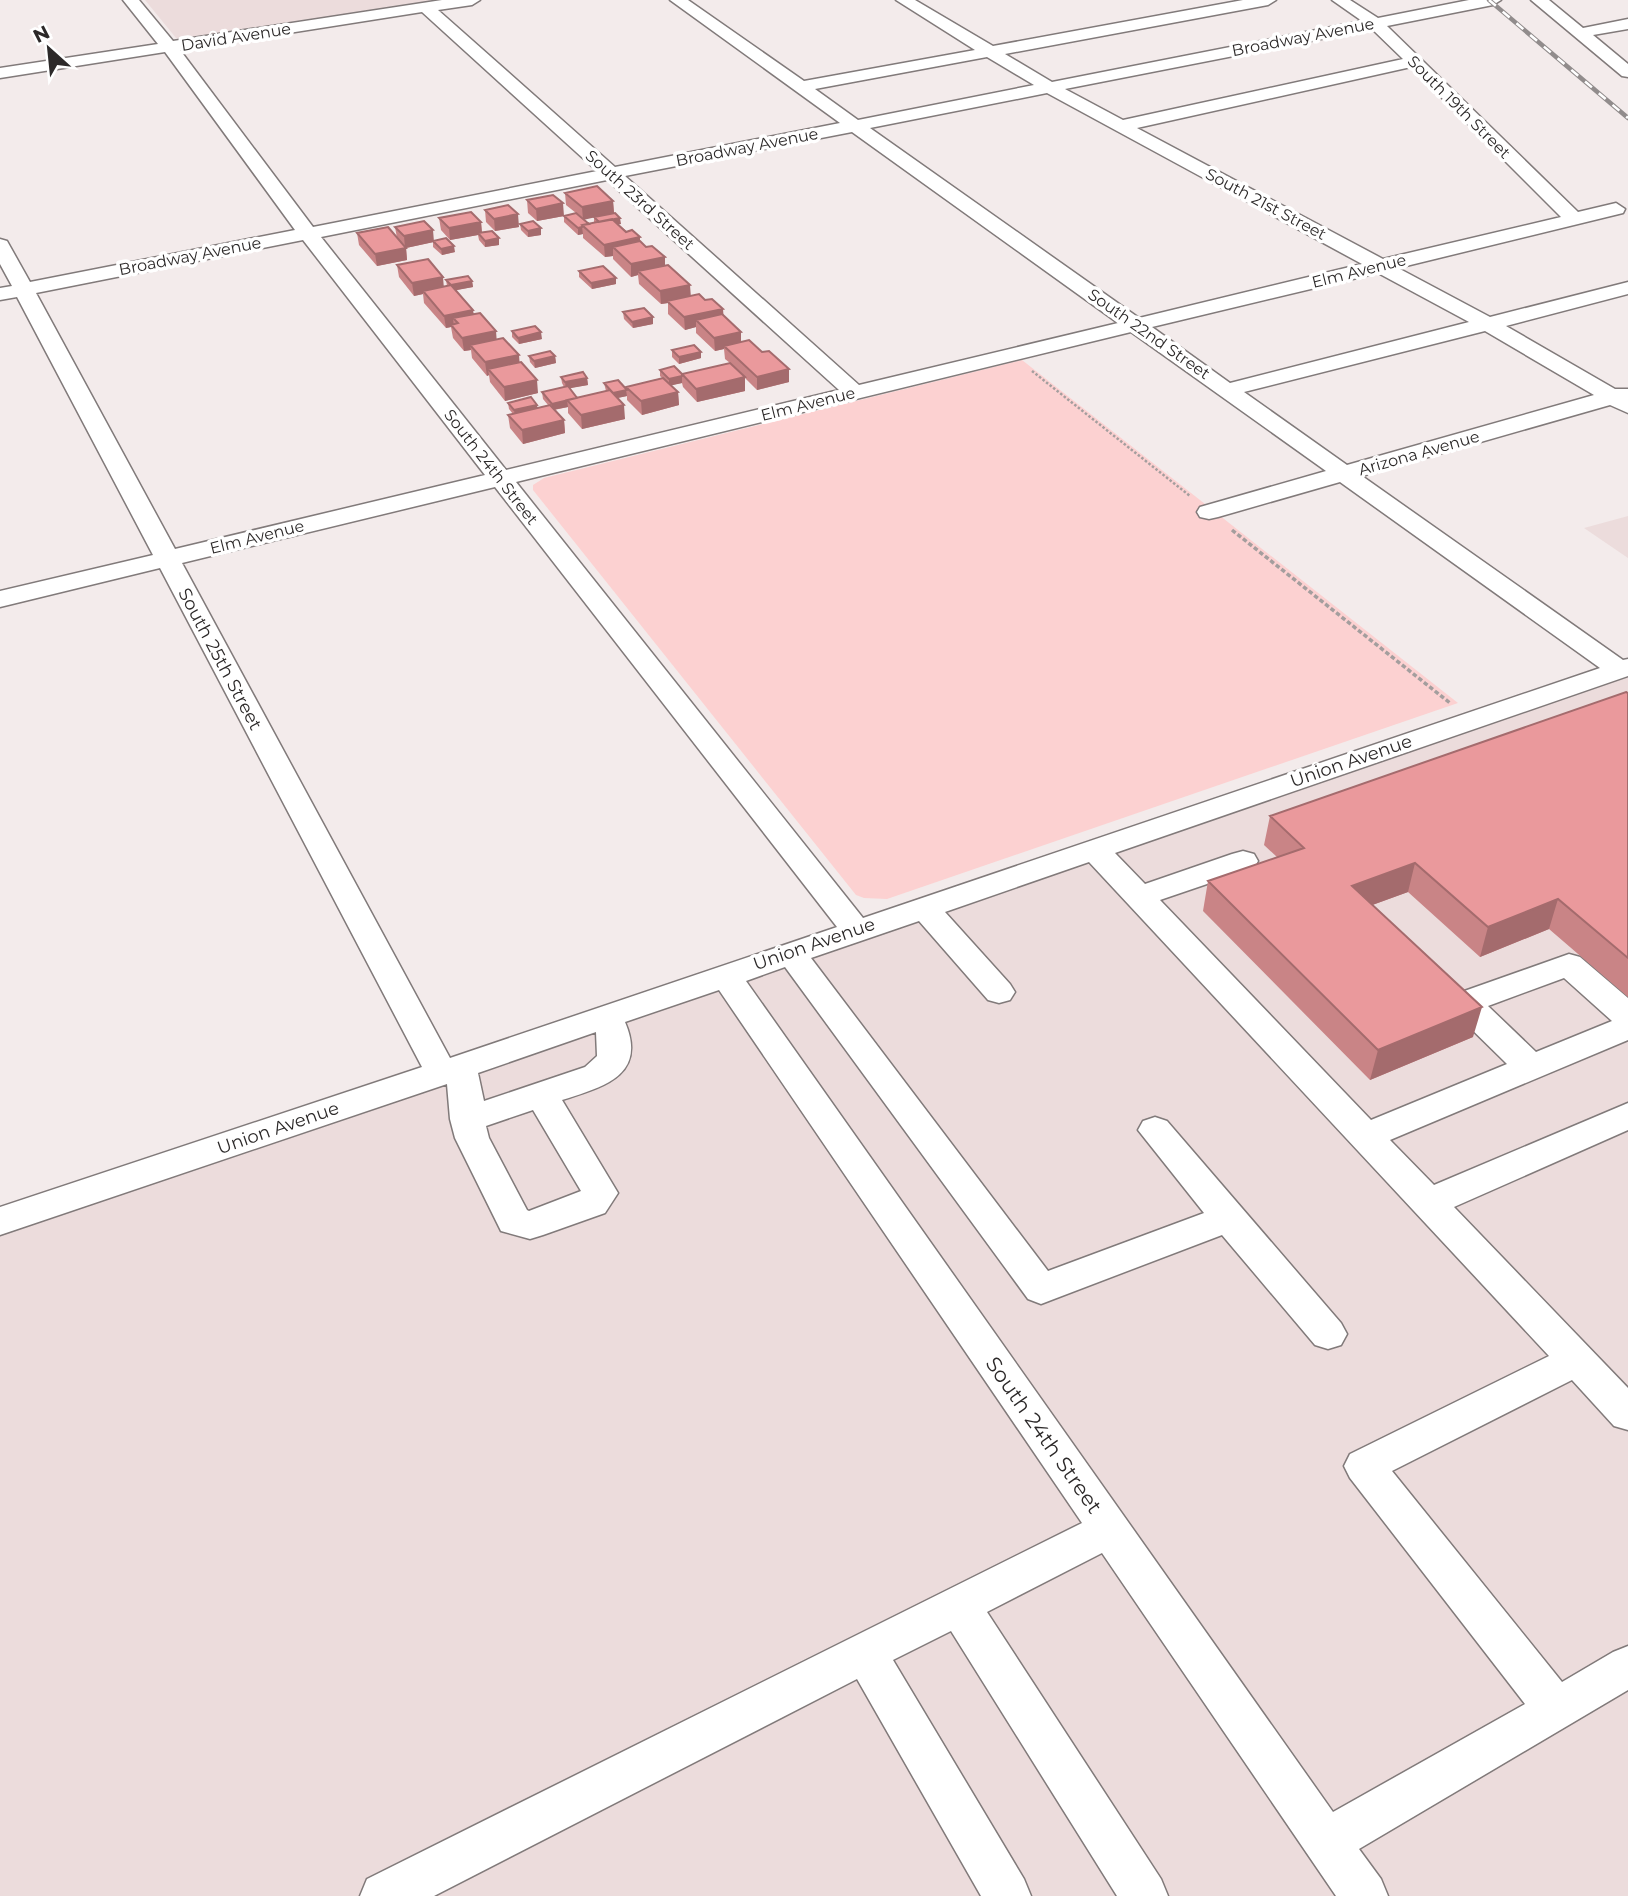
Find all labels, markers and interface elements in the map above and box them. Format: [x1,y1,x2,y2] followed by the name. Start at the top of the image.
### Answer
[14,14,84,84] north arrow
[1230,14,1376,60] street label: Broadway Avenue
[180,19,292,55] street label: David Avenue
[29,21,54,48] text: N
[1404,52,1515,163] street label: South 19th Street
[674,124,820,170] street label: Broadway Avenue
[582,146,699,254] street label: South 23rd Street
[1202,164,1330,244] street label: South 21st Street
[117,233,263,279] street label: Broadway Avenue
[1310,250,1408,292] street label: Elm Avenue
[1084,285,1214,384] street label: South 22nd Street
[759,383,857,425] street label: Elm Avenue
[440,405,542,529] street label: South 24th Street
[1356,427,1482,479] street label: Arizona Avenue
[208,516,306,558] street label: Elm Avenue
[173,584,267,734] street label: South 25th Street
[1287,730,1415,792] street label: Union Avenue
[750,913,878,975] street label: Union Avenue
[214,1097,342,1159] street label: Union Avenue
[981,1352,1107,1518] street label: South 24th Street

